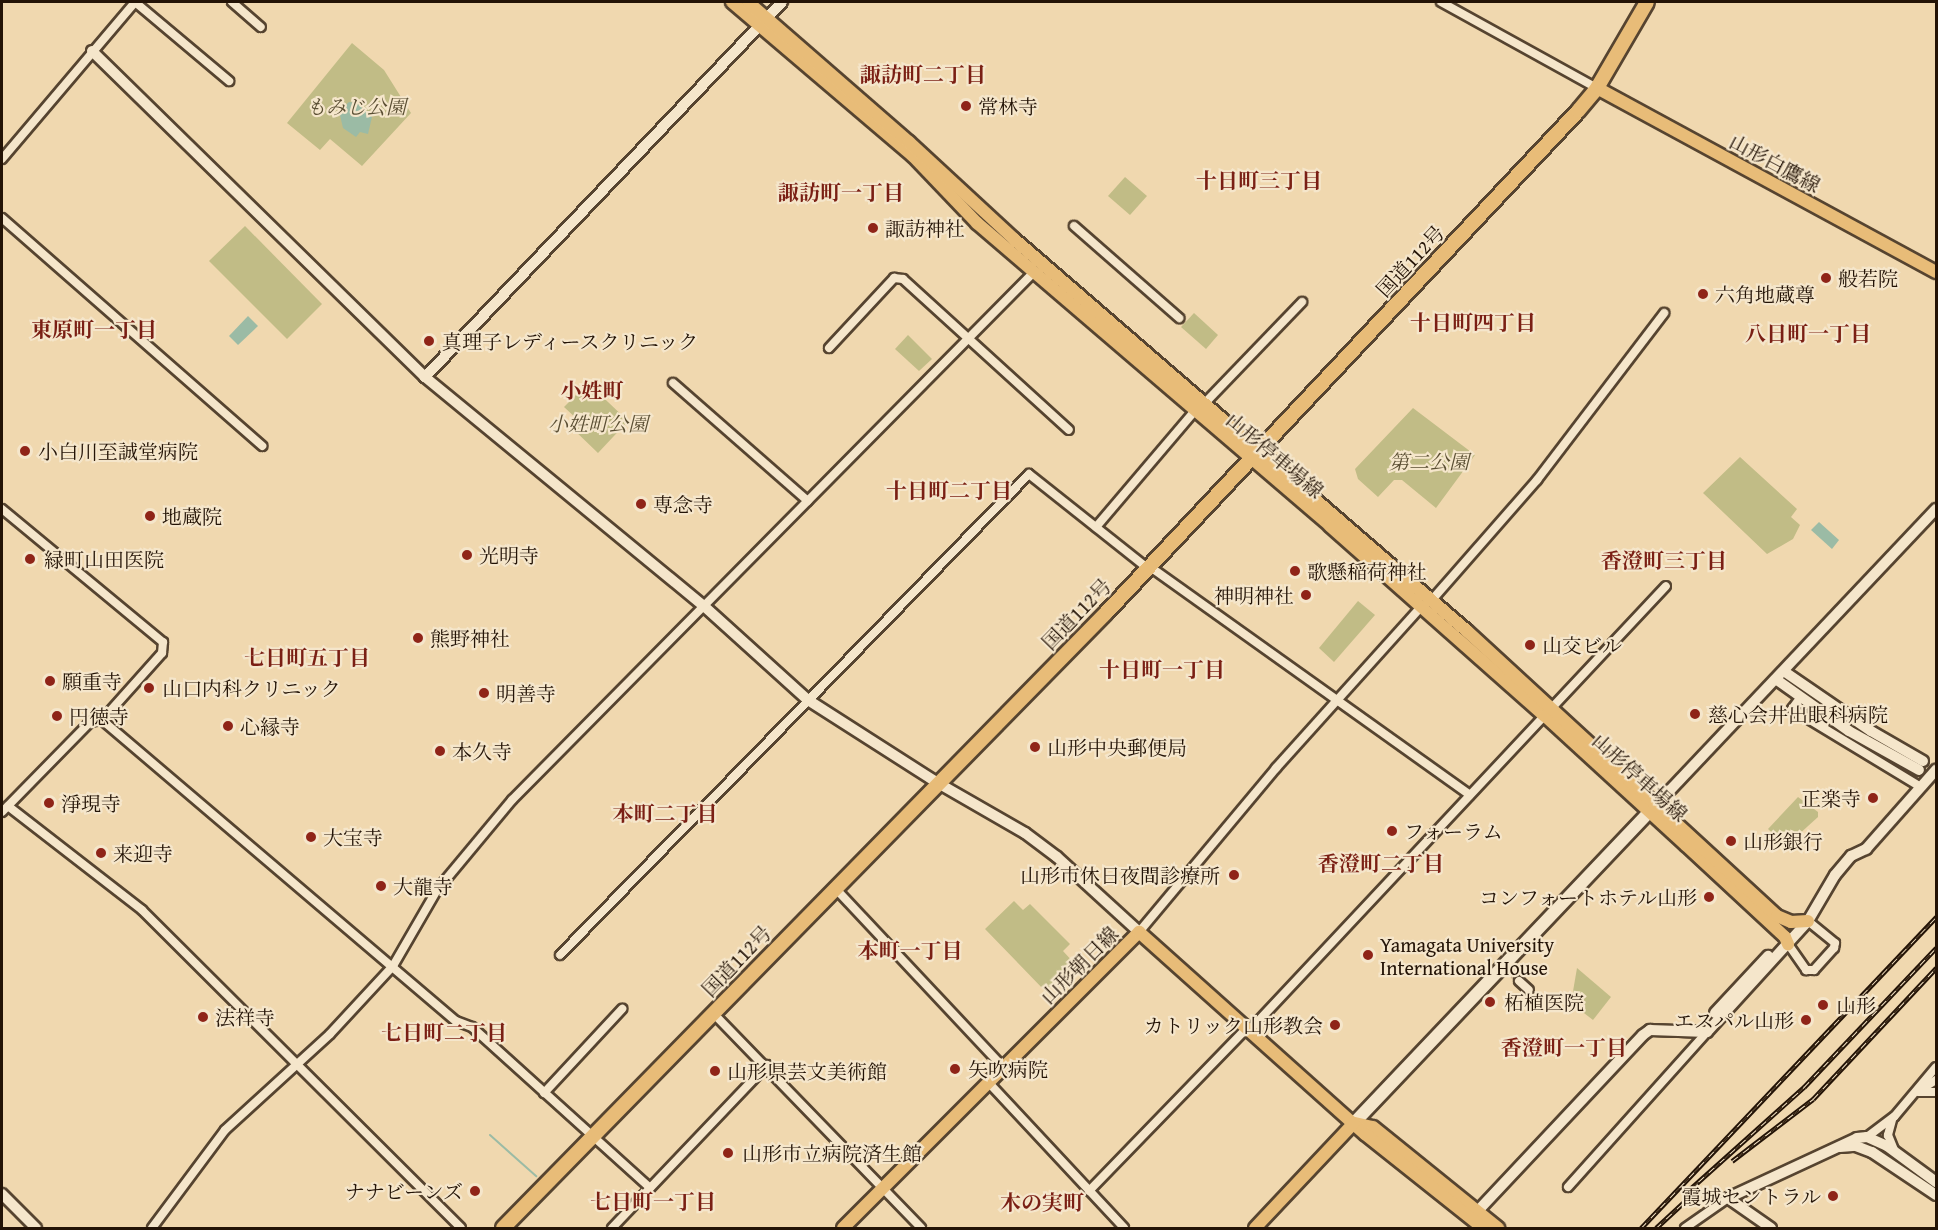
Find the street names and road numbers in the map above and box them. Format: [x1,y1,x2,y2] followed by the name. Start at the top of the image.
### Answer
[1725,129,1825,197] street label: 山形白鷹線
[1371,220,1449,302] street label: 国道112号
[1221,407,1329,503] street label: 山形停車場線
[1036,574,1116,654] street label: 国道112号
[1587,728,1693,826] street label: 山形停車場線
[696,921,776,1001] street label: 国道112号
[1035,921,1123,1009] street label: 山形朝日線

